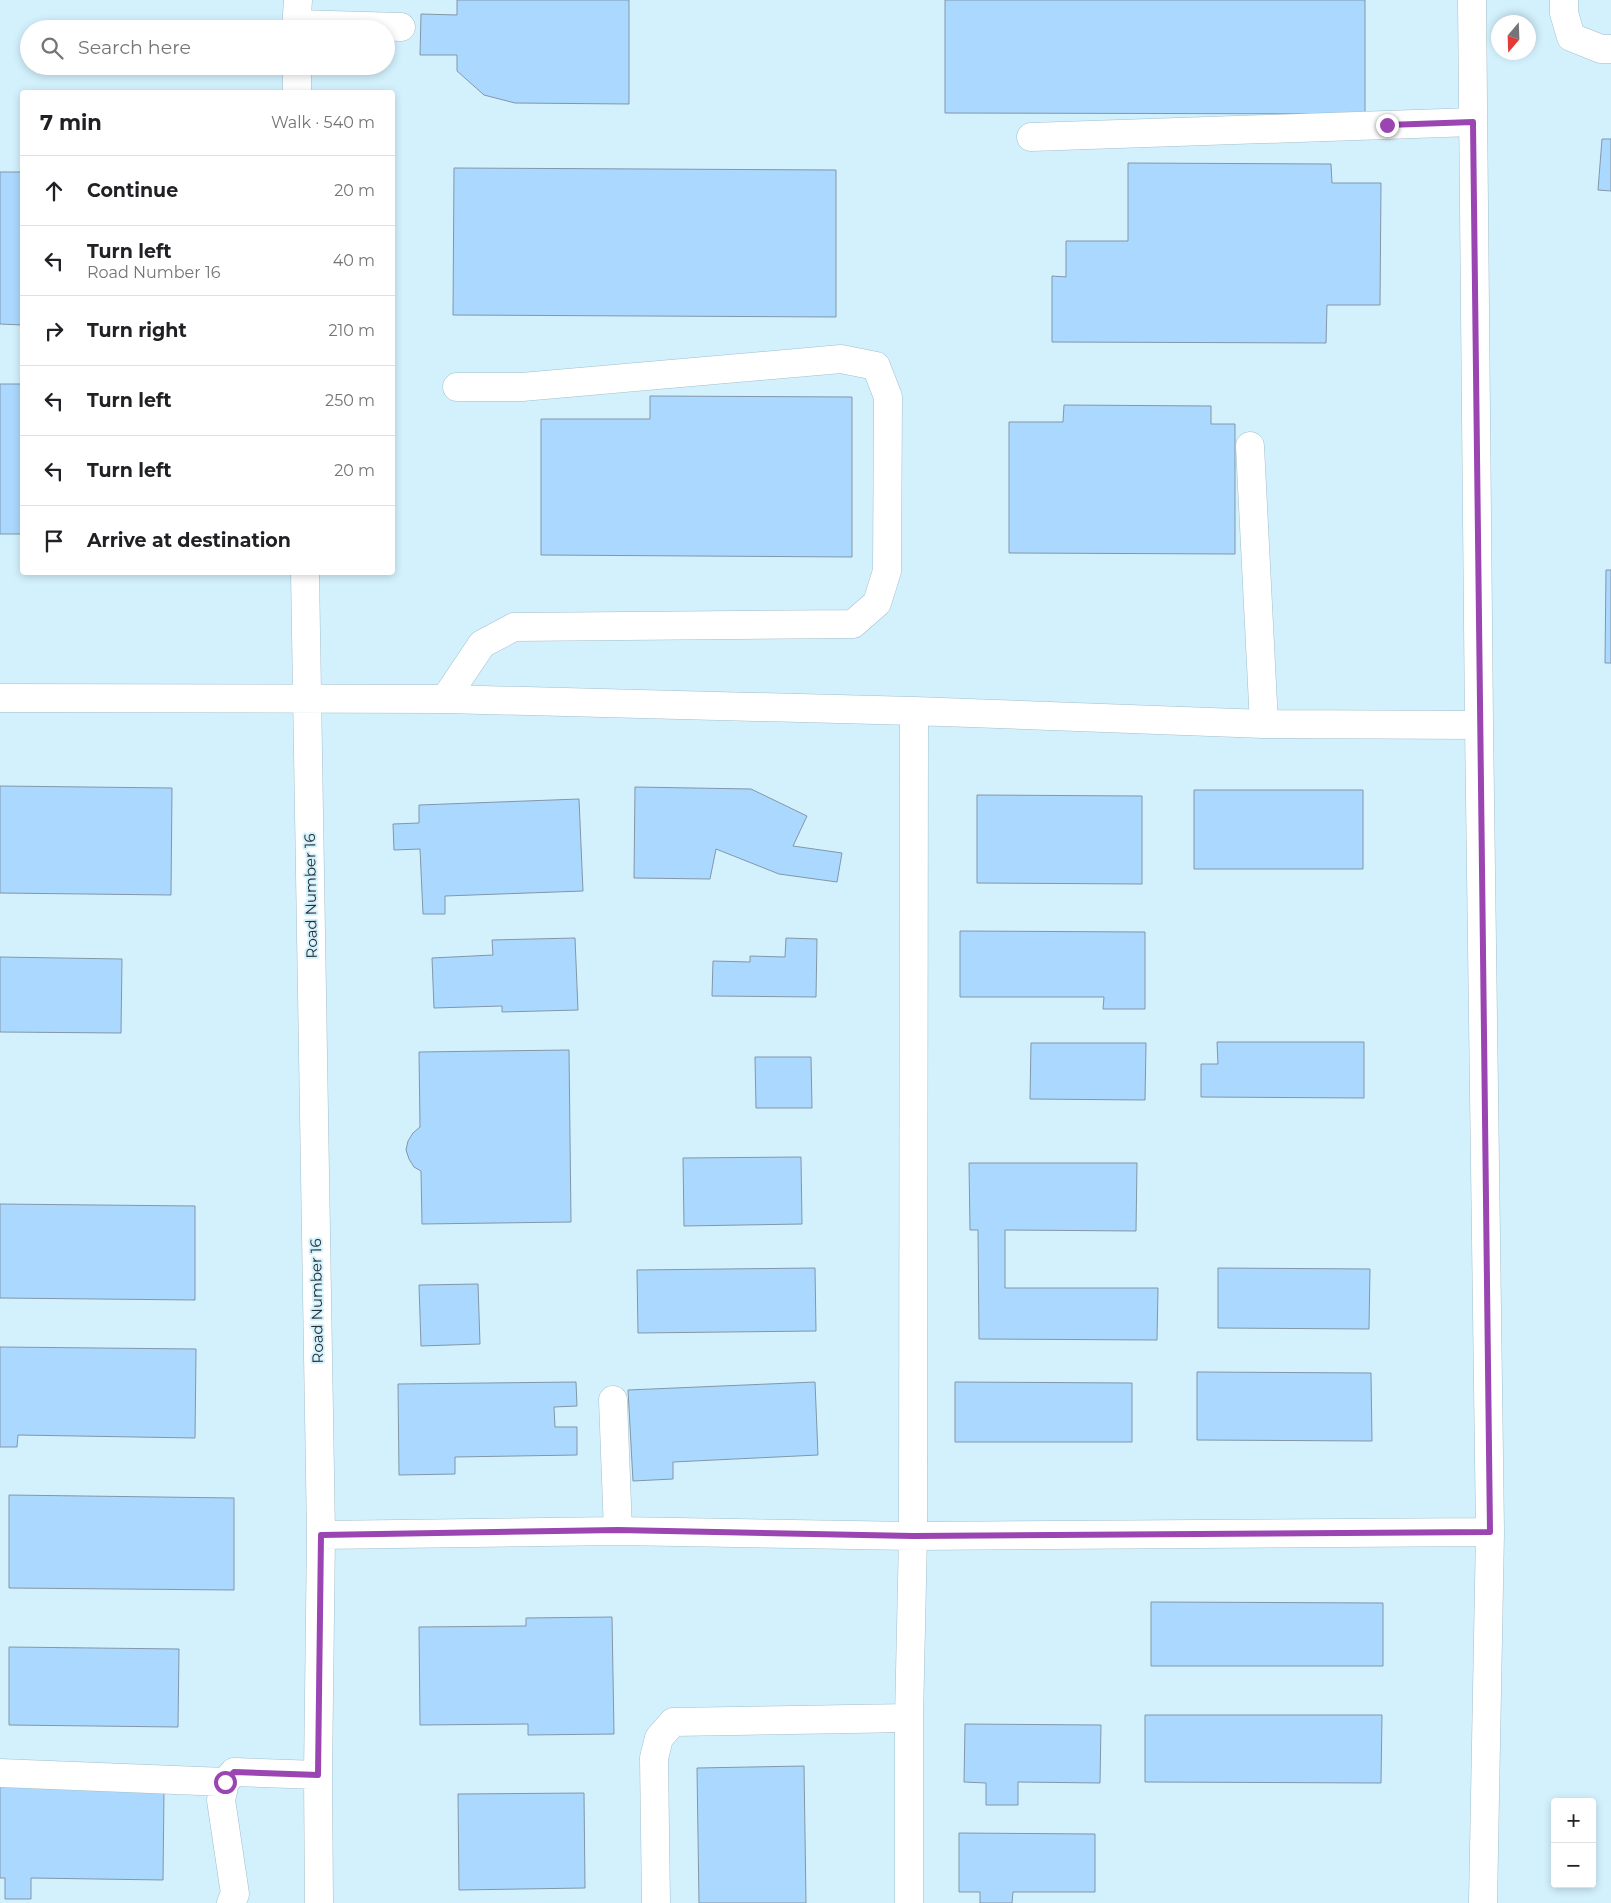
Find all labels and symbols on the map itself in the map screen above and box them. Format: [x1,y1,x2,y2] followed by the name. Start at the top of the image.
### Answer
[1491,15,1536,60] north arrow
[1376,114,1399,137] route end
[300,833,321,959] street label: Road Number 16
[306,1238,327,1364] street label: Road Number 16
[214,1771,237,1794] route start

